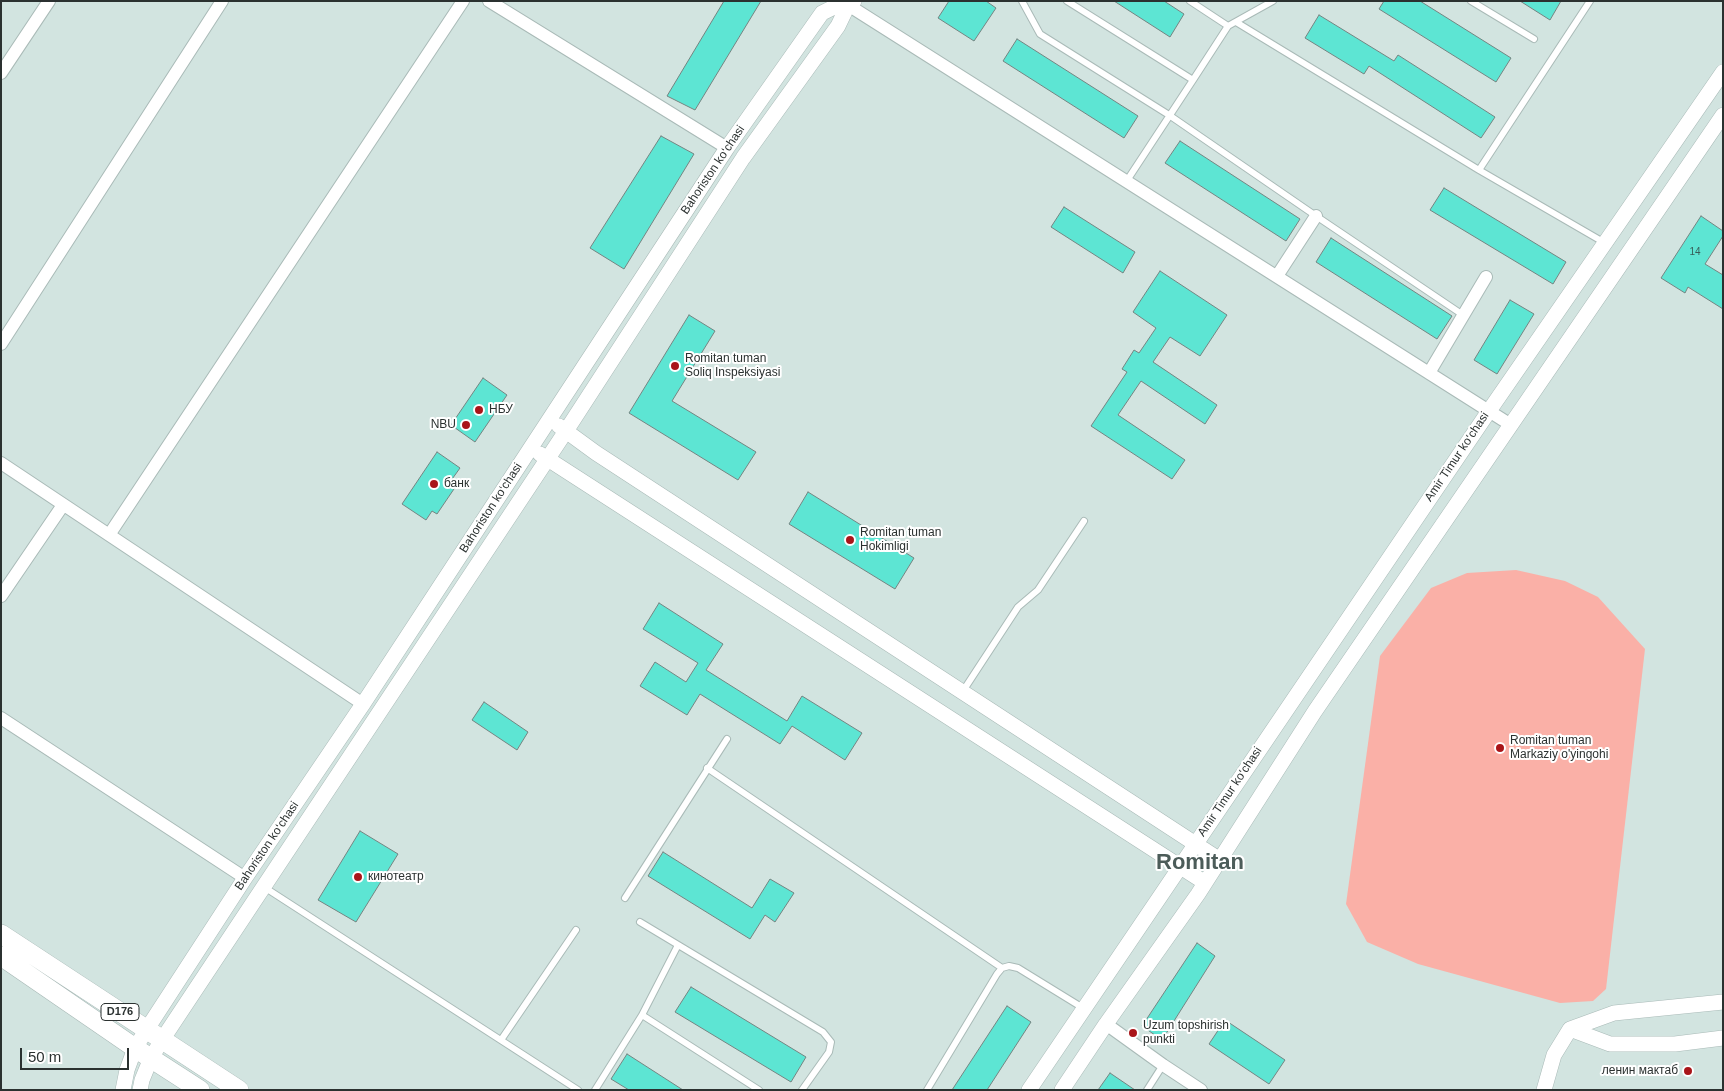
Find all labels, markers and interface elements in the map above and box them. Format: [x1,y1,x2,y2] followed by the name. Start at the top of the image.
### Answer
[678,123,748,217] street label: Bahoriston ko‘chasi
[1689,246,1701,258] house number: 14
[685,352,780,380] place label: Romitan tuman Soliq Inspeksiyasi
[669,360,681,372] marker: Romitan tuman Soliq Inspeksiyasi
[489,403,513,417] place label: НБУ
[473,404,485,416] marker: НБУ
[1422,409,1492,505] street label: Amir Timur ko‘chasi
[431,418,456,432] place label: NBU
[460,419,472,431] marker: NBU
[457,460,525,556] street label: Bahoriston ko‘chasi
[444,477,469,491] place label: банк
[428,478,440,490] marker: банк
[860,526,941,554] place label: Romitan tuman Hokimligi
[844,534,856,546] marker: Romitan tuman Hokimligi
[1510,734,1608,762] place label: Romitan tuman Markaziy o'yingohi
[1494,742,1506,754] marker: Romitan tuman Markaziy o'yingohi
[1195,744,1265,840] street label: Amir Timur ko‘chasi
[232,799,302,893] street label: Bahoriston ko‘chasi
[1156,850,1244,876] district label: Romitan
[368,870,424,884] place label: кинотеатр
[352,871,364,883] marker: кинотеатр
[101,1004,139,1020] road number: D176
[1143,1019,1229,1047] place label: Uzum topshirish punkti
[1127,1027,1139,1039] marker: Uzum topshirish punkti
[22,1038,131,1070] scale bar
[28,1048,61,1065] text: 50 m
[1602,1064,1678,1078] place label: ленин мактаб
[1682,1065,1694,1077] marker: ленин мактаб

